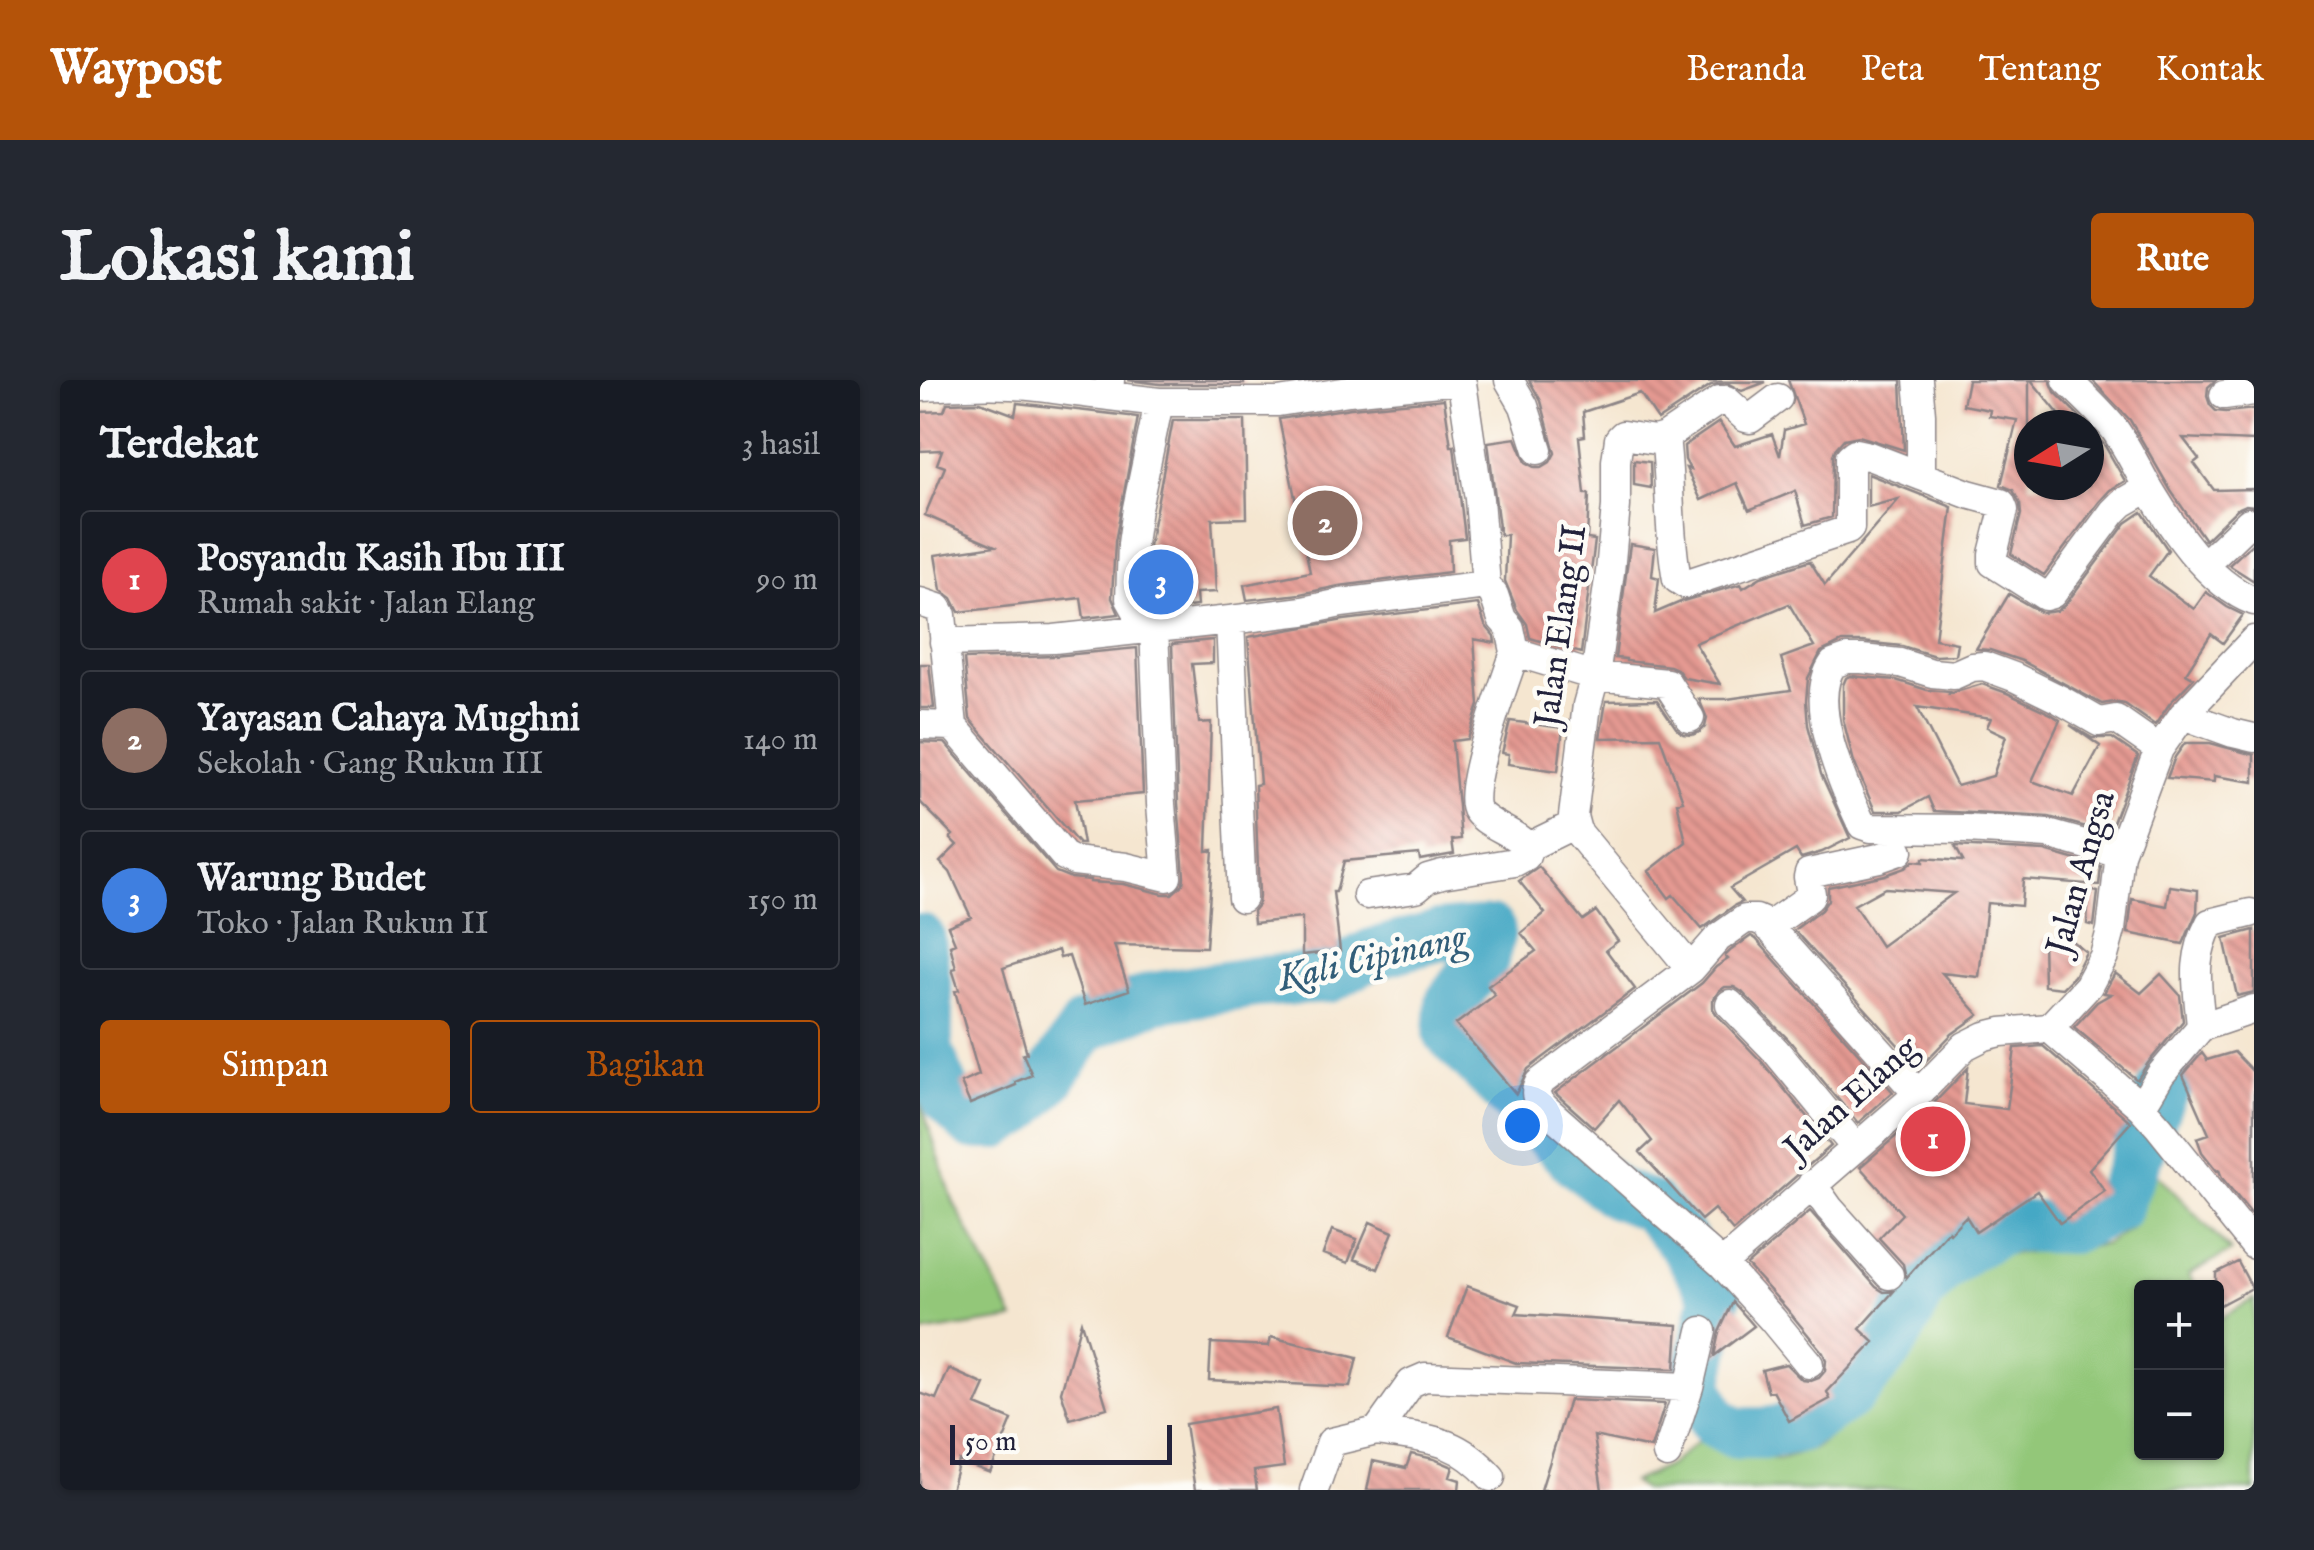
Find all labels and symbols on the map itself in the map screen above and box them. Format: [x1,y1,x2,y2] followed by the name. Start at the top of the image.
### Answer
[2014,410,2104,500] north arrow
[1292,486,1358,560] pin: 2
[1525,522,1598,734] street label: Jalan Elang II
[1128,544,1194,620] pin: 3
[2036,785,2127,964] street label: Jalan Angsa
[1271,914,1473,1004] water label: Kali Cipinang
[1772,1026,1930,1174] street label: Jalan Elang
[1497,1100,1548,1151] your location
[1900,1102,1966,1176] pin: 1
[950,1420,1172,1464] scale bar

